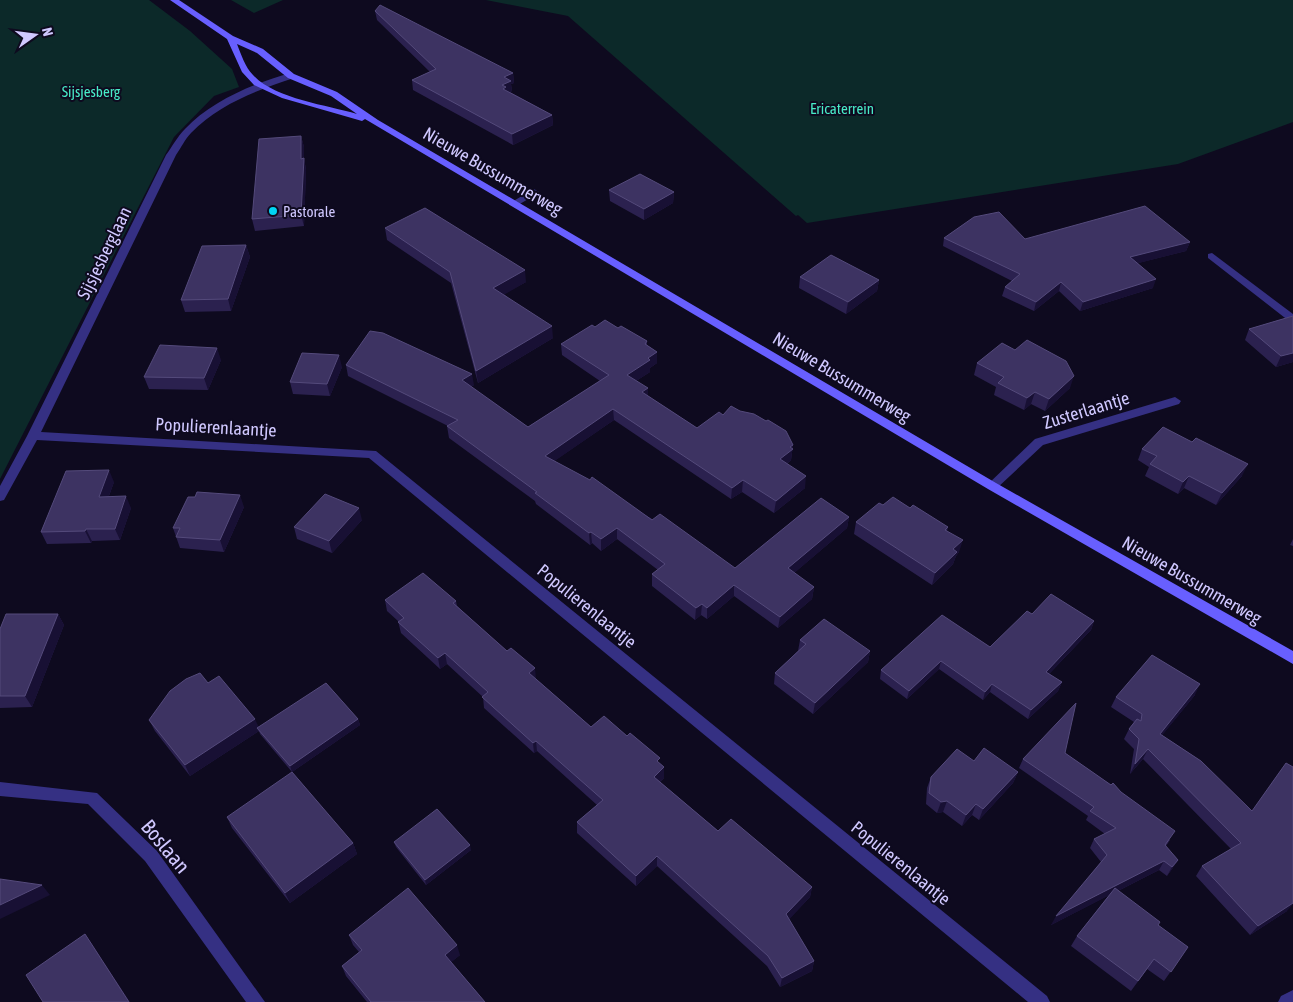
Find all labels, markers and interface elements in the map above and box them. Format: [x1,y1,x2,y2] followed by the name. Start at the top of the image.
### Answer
[10,10,60,60] north arrow
[39,26,56,38] text: N
[62,83,121,100] park label: Sijsjesberg
[810,100,874,117] park label: Ericaterrein
[420,123,567,220] street label: Nieuwe Bussummerweg
[73,203,135,303] street label: Sijsjesberglaan
[283,203,335,220] place label: Pastorale
[267,205,279,217] marker: Pastorale
[769,327,915,427] street label: Nieuwe Bussummerweg
[1040,387,1132,433] street label: Zusterlaantje
[155,413,277,441] street label: Populierenlaantje
[1119,532,1266,629] street label: Nieuwe Bussummerweg
[533,560,641,652] street label: Populierenlaantje
[137,814,195,878] street label: Boslaan
[847,817,955,909] street label: Populierenlaantje

